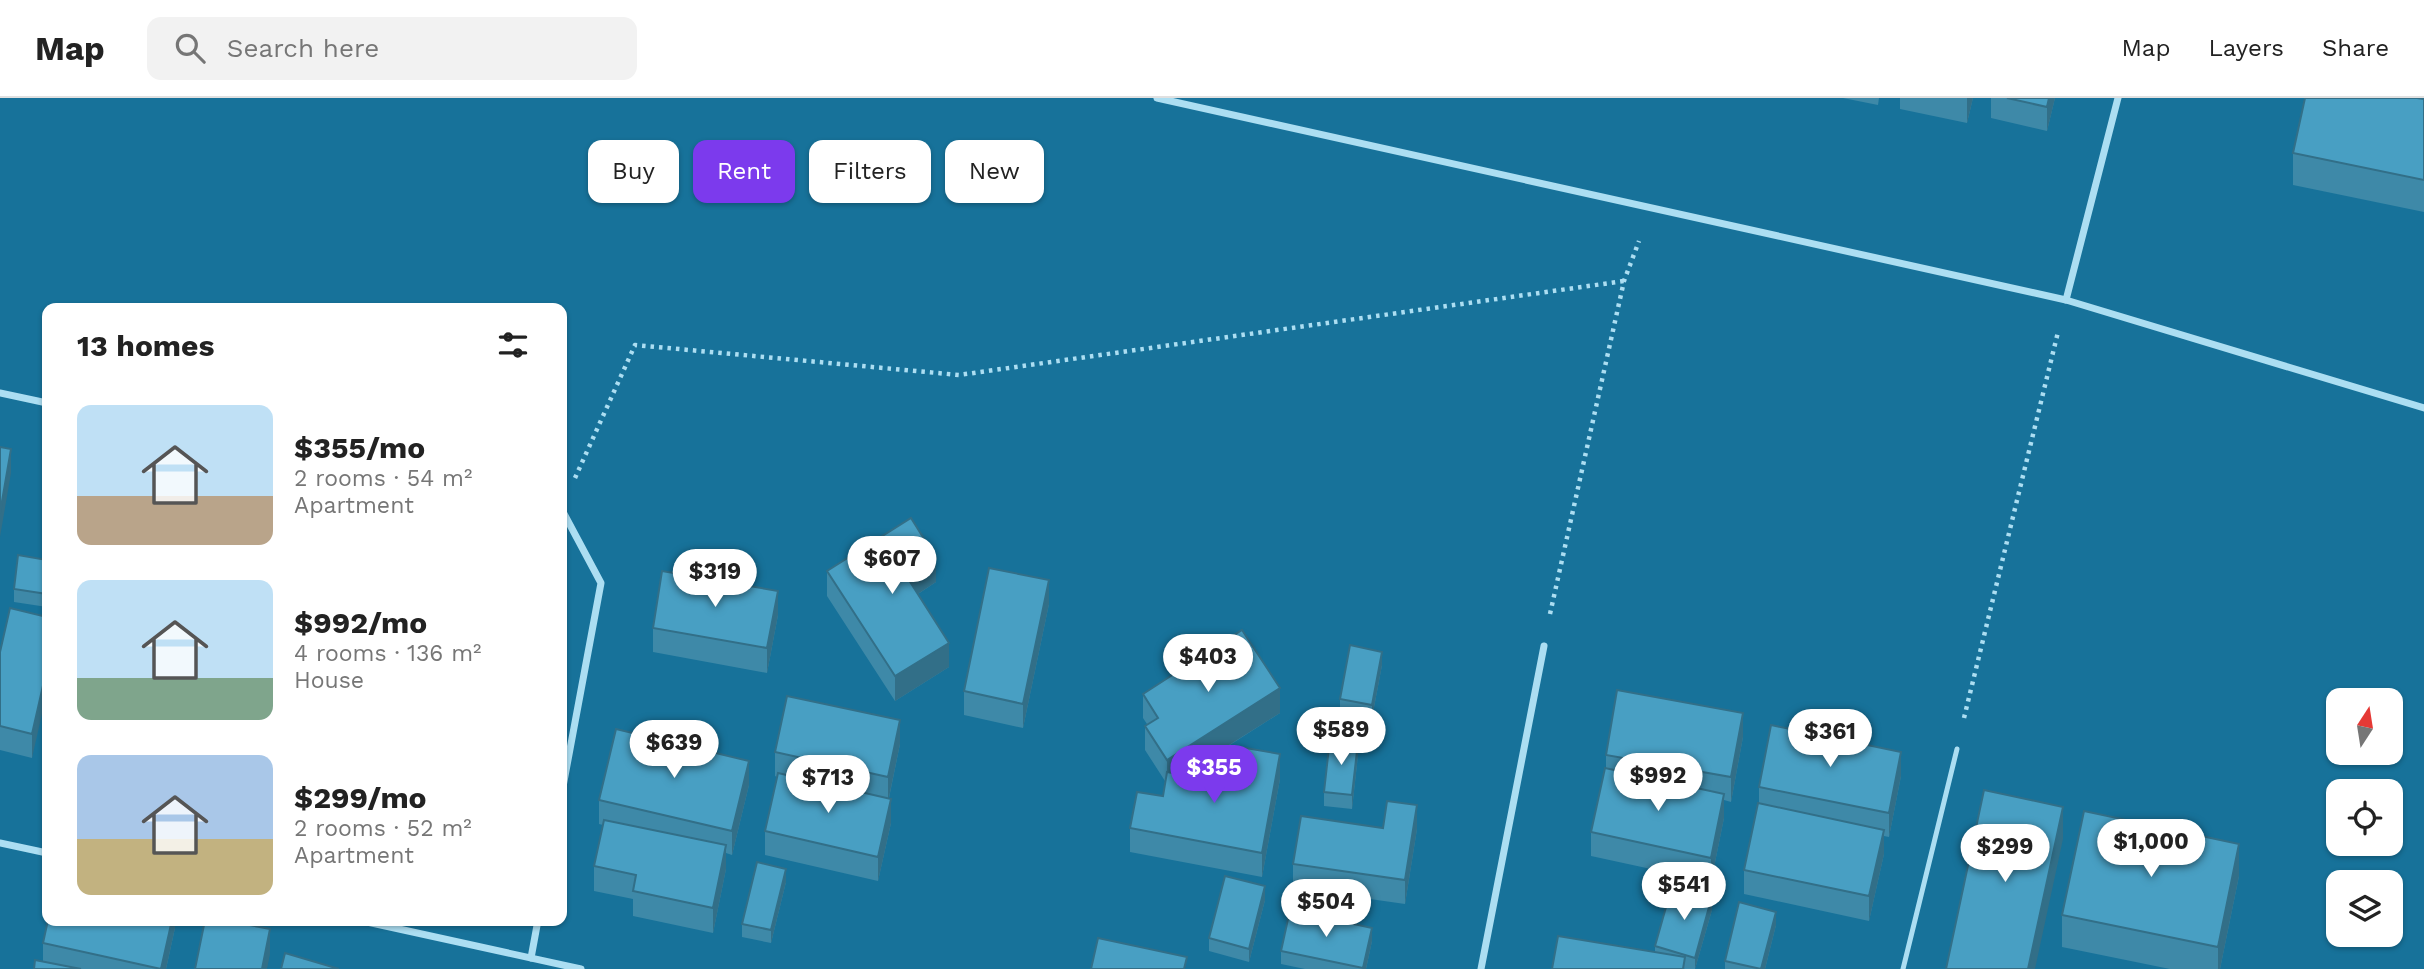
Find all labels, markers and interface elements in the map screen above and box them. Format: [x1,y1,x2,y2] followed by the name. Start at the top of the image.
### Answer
[147,17,637,80] search box
[35,29,105,68] text: Map
[171,29,209,67] icon: search
[227,33,379,63] text: Search here
[2122,34,2170,62] text: Map
[2208,34,2284,62] text: Layers
[2322,34,2389,62] text: Share
[588,140,679,203] chip: Buy
[693,140,795,203] chip: Rent
[809,140,931,203] chip: Filters
[945,140,1044,203] chip: New
[494,326,532,364] icon: filters
[77,328,214,363] text: 13 homes
[294,430,425,465] text: $355/mo
[133,433,217,517] icon: home
[294,465,472,492] text: 2 rooms · 54 m²
[294,492,414,519] text: Apartment
[851,536,933,596] pin: $607
[863,545,921,572] text: $607
[674,550,756,609] pin: $319
[689,558,741,585] text: $319
[294,605,427,640] text: $992/mo
[133,608,217,692] icon: home
[1167,634,1249,694] pin: $403
[294,640,482,667] text: 4 rooms · 136 m²
[1179,643,1237,670] text: $403
[294,667,364,694] text: House
[2326,688,2403,765] north arrow
[2326,688,2403,947] map controls
[1300,708,1382,767] pin: $589
[1789,710,1871,769] pin: $361
[1313,716,1369,743] text: $589
[1804,718,1856,745] text: $361
[633,720,715,780] pin: $639
[646,729,702,756] text: $639
[1173,746,1255,805] pin: $355
[1186,754,1242,781] text: $355
[1617,754,1699,813] pin: $992
[787,756,869,815] pin: $713
[1630,762,1686,789] text: $992
[802,764,854,791] text: $713
[2326,779,2403,856] button: locate
[294,780,427,815] text: $299/mo
[133,783,217,867] icon: home
[294,815,472,842] text: 2 rooms · 52 m²
[2094,820,2208,879] pin: $1,000
[1964,824,2046,884] pin: $299
[2113,828,2189,855] text: $1,000
[1977,833,2033,860] text: $299
[294,842,414,869] text: Apartment
[1643,862,1725,922] pin: $541
[2326,870,2403,947] button: layers
[1658,871,1710,898] text: $541
[1285,880,1367,939] pin: $504
[1297,888,1355,915] text: $504

